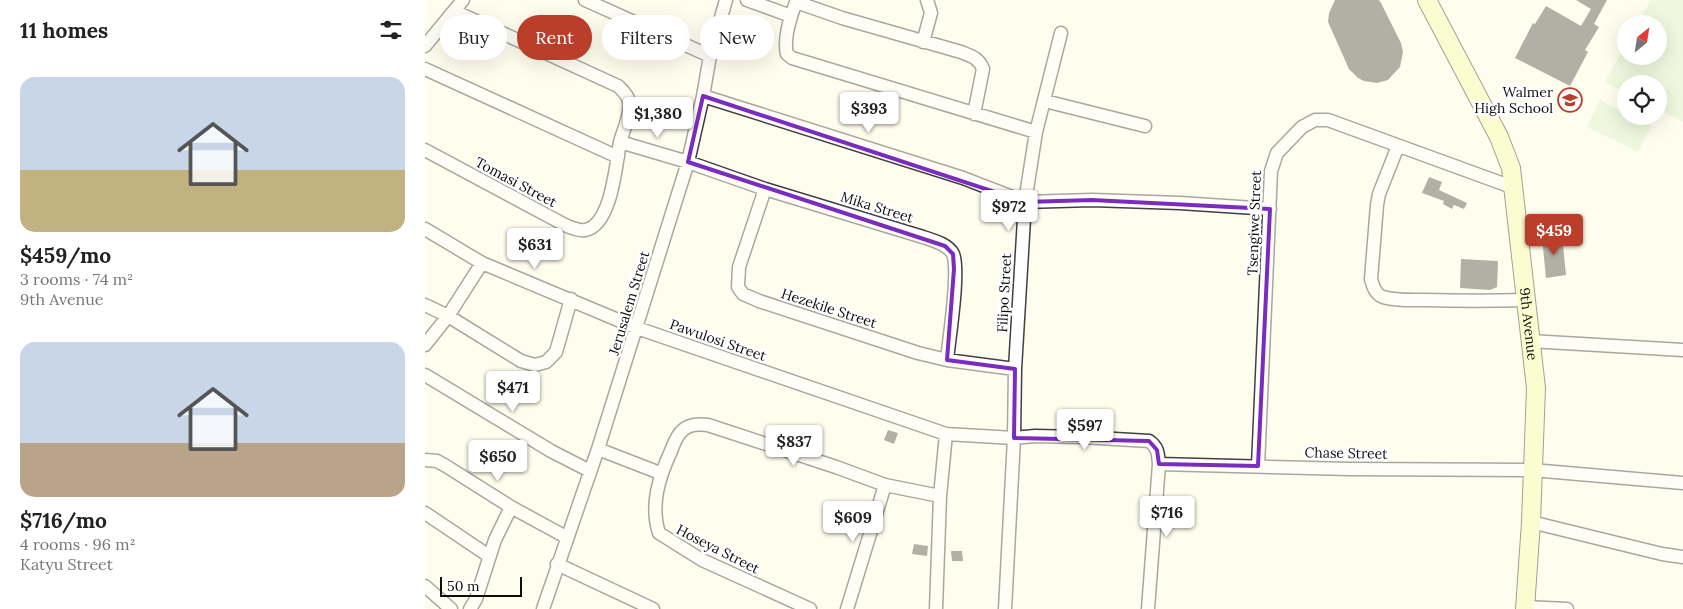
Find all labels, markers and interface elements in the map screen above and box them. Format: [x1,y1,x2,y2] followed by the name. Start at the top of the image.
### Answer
[440,15,507,60] chip: Buy
[517,15,592,60] chip: Rent
[602,15,690,60] chip: Filters
[700,15,774,60] chip: New
[1617,15,1667,65] north arrow
[1617,15,1667,125] map controls
[377,16,405,44] icon: filters
[20,17,108,44] text: 11 homes
[1617,75,1667,125] button: locate
[1474,83,1553,117] place label: Walmer High School
[1557,87,1583,113] school or university icon: Walmer High School
[839,92,899,134] pin: $393
[617,96,699,139] pin: $1,380
[851,98,887,118] text: $393
[634,103,682,123] text: $1,380
[168,109,258,199] icon: home
[472,153,560,211] street label: Tomasi Street
[1243,170,1265,276] street label: Tsengiwe Street
[839,187,916,227] street label: Mika Street
[979,190,1039,232] pin: $972
[992,196,1026,216] text: $972
[1524,214,1584,256] pin: $459
[1536,220,1572,240] text: $459
[505,228,565,270] pin: $631
[518,234,552,254] text: $631
[20,242,111,269] text: $459/mo
[604,248,654,358] street label: Jerusalem Street
[993,252,1015,333] street label: Filipo Street
[20,269,133,289] text: 3 rooms · 74 m²
[779,284,879,332] street label: Hezekile Street
[1516,287,1542,362] street label: 9th Avenue
[20,289,104,309] text: 9th Avenue
[667,315,769,365] street label: Pawulosi Street
[483,370,543,413] pin: $471
[168,374,258,464] icon: home
[497,377,529,397] text: $471
[1055,408,1115,451] pin: $597
[1068,415,1102,435] text: $597
[764,424,824,467] pin: $837
[776,431,812,451] text: $837
[468,440,528,482] pin: $650
[1304,443,1388,463] street label: Chase Street
[479,446,517,466] text: $650
[1137,496,1197,538] pin: $716
[823,500,883,543] pin: $609
[1151,502,1183,522] text: $716
[20,507,107,534] text: $716/mo
[834,507,872,527] text: $609
[673,520,763,578] street label: Hoseya Street
[20,534,136,554] text: 4 rooms · 96 m²
[20,554,113,574] text: Katyu Street
[440,574,523,597] scale bar
[447,577,480,595] text: 50 m

